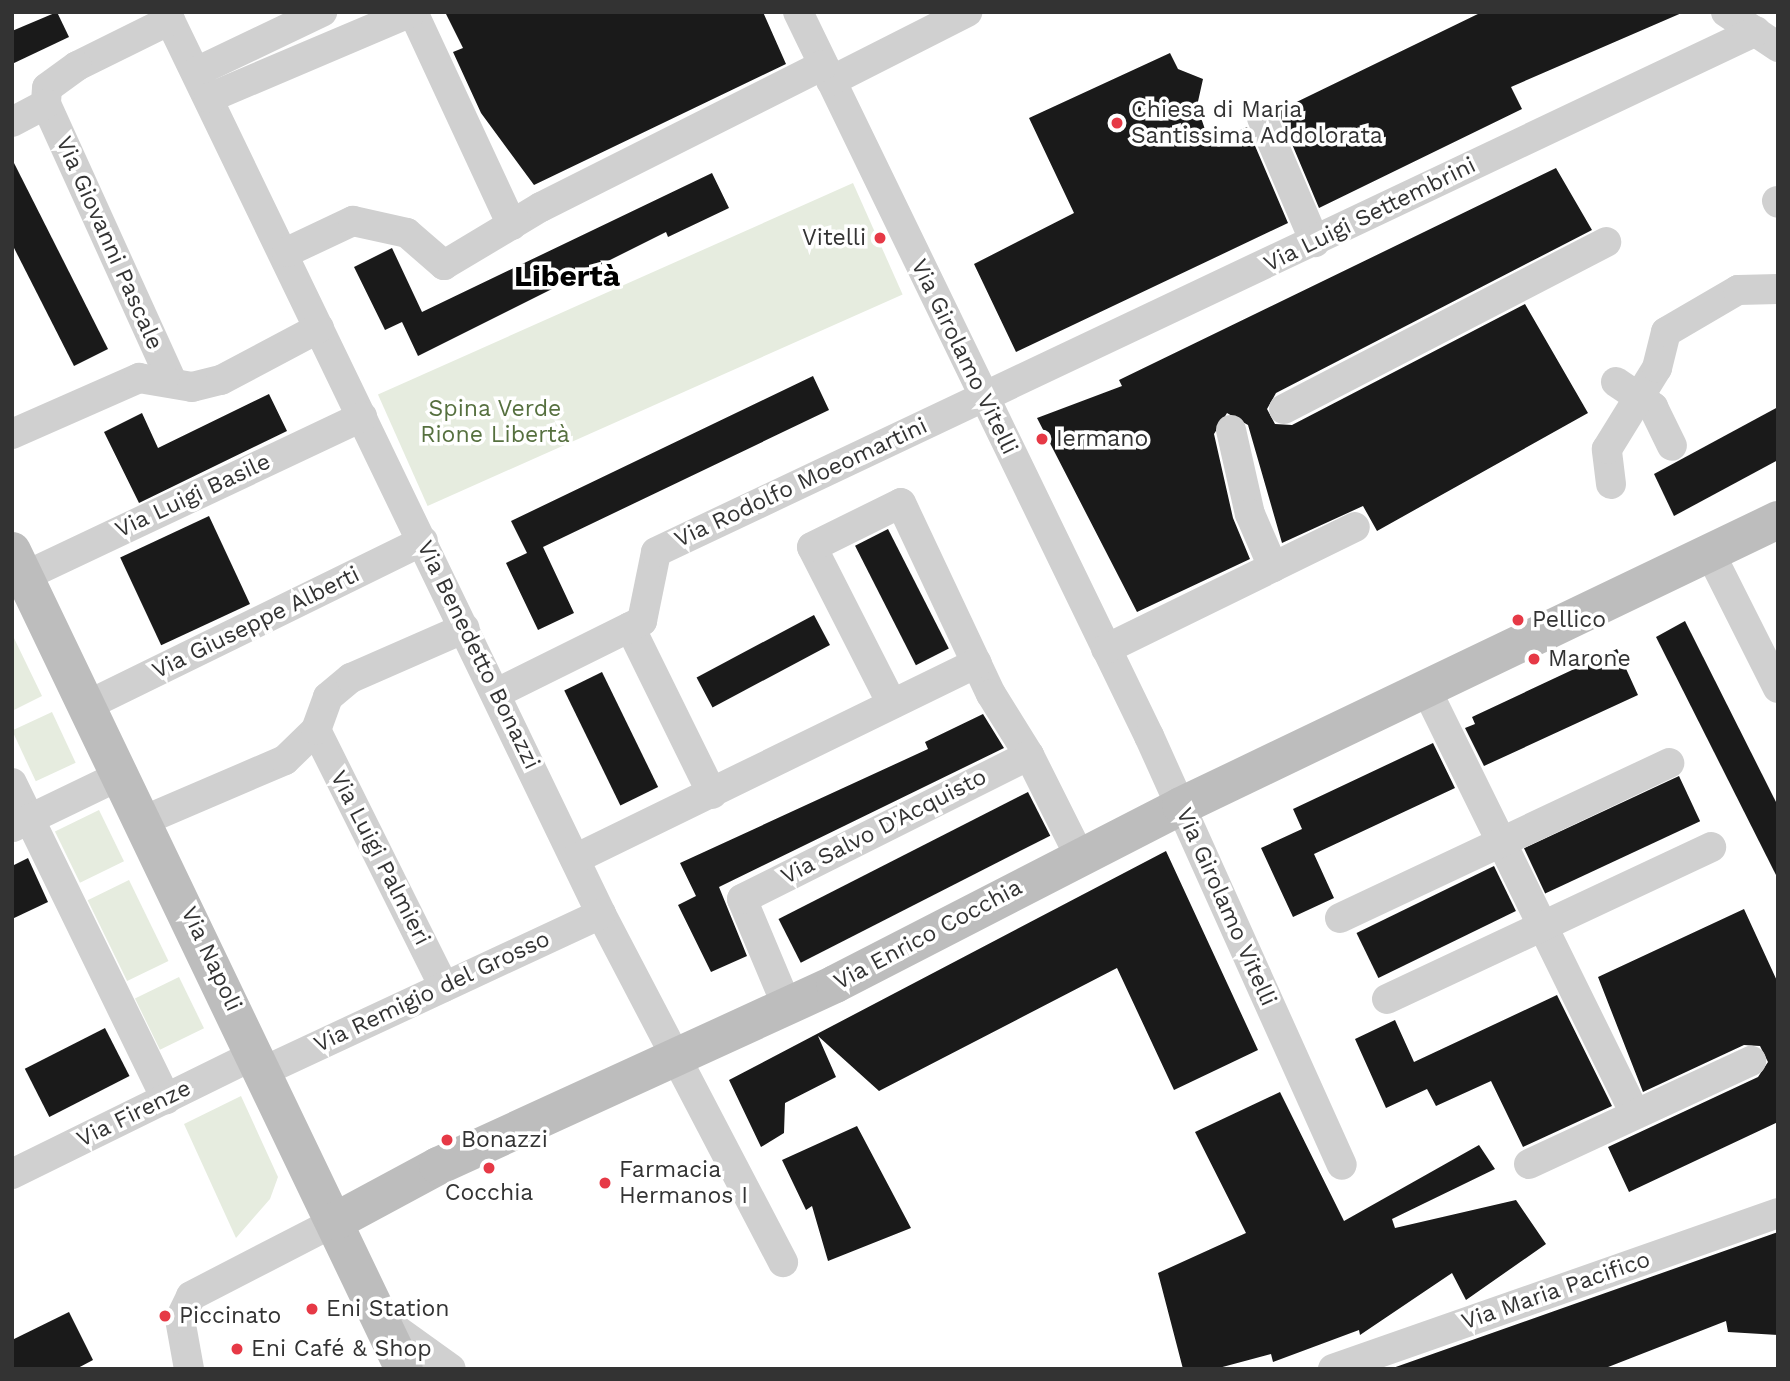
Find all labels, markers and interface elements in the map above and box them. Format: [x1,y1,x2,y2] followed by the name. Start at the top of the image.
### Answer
[1131,96,1384,150] place label: Chiesa di Maria Santissima Addolorata
[1109,115,1125,131] marker: Chiesa di Maria Santissima Addolorata
[49,132,169,354] street label: Via Giovanni Pascale
[1259,152,1481,278] street label: Via Luigi Settembrini
[802,224,866,252] place label: Vitelli
[872,230,888,246] marker: Vitelli
[904,254,1024,460] street label: Via Girolamo Vitelli
[514,258,620,294] district label: Libertà
[420,395,570,449] park label: Spina Verde Rione Libertà
[670,412,932,554] street label: Via Rodolfo Moeomartini
[1056,425,1148,453] place label: Iermano
[1034,431,1050,447] marker: Iermano
[111,448,275,544] street label: Via Luigi Basile
[411,536,545,774] street label: Via Benedetto Bonazzi
[147,561,365,685] street label: Via Giuseppe Alberti
[1532,606,1606,634] place label: Pellico
[1510,612,1526,628] marker: Pellico
[1548,645,1631,673] place label: Marone
[1526,651,1542,667] marker: Marone
[776,763,992,891] street label: Via Salvo D'Acquisto
[324,766,436,950] street label: Via Luigi Palmieri
[1170,803,1282,1011] street label: Via Girolamo Vitelli
[829,874,1027,996] street label: Via Enrico Cocchia
[175,902,247,1016] street label: Via Napoli
[309,925,555,1059] street label: Via Remigio del Grosso
[72,1074,196,1154] street label: Via Firenze
[461,1126,548,1154] place label: Bonazzi
[439,1132,455,1148] marker: Bonazzi
[619,1156,748,1210] place label: Farmacia Hermanos I
[481,1160,497,1176] marker: Cocchia
[597,1175,613,1191] marker: Farmacia Hermanos I
[445,1179,533,1207] place label: Cocchia
[1458,1246,1654,1336] street label: Via Maria Pacifico
[326,1295,450,1323] place label: Eni Station
[304,1301,320,1317] marker: Eni Station
[179,1302,281,1330] place label: Piccinato
[157,1308,173,1324] marker: Piccinato
[251,1335,432,1363] place label: Eni Café & Shop
[229,1341,245,1357] marker: Eni Café & Shop

